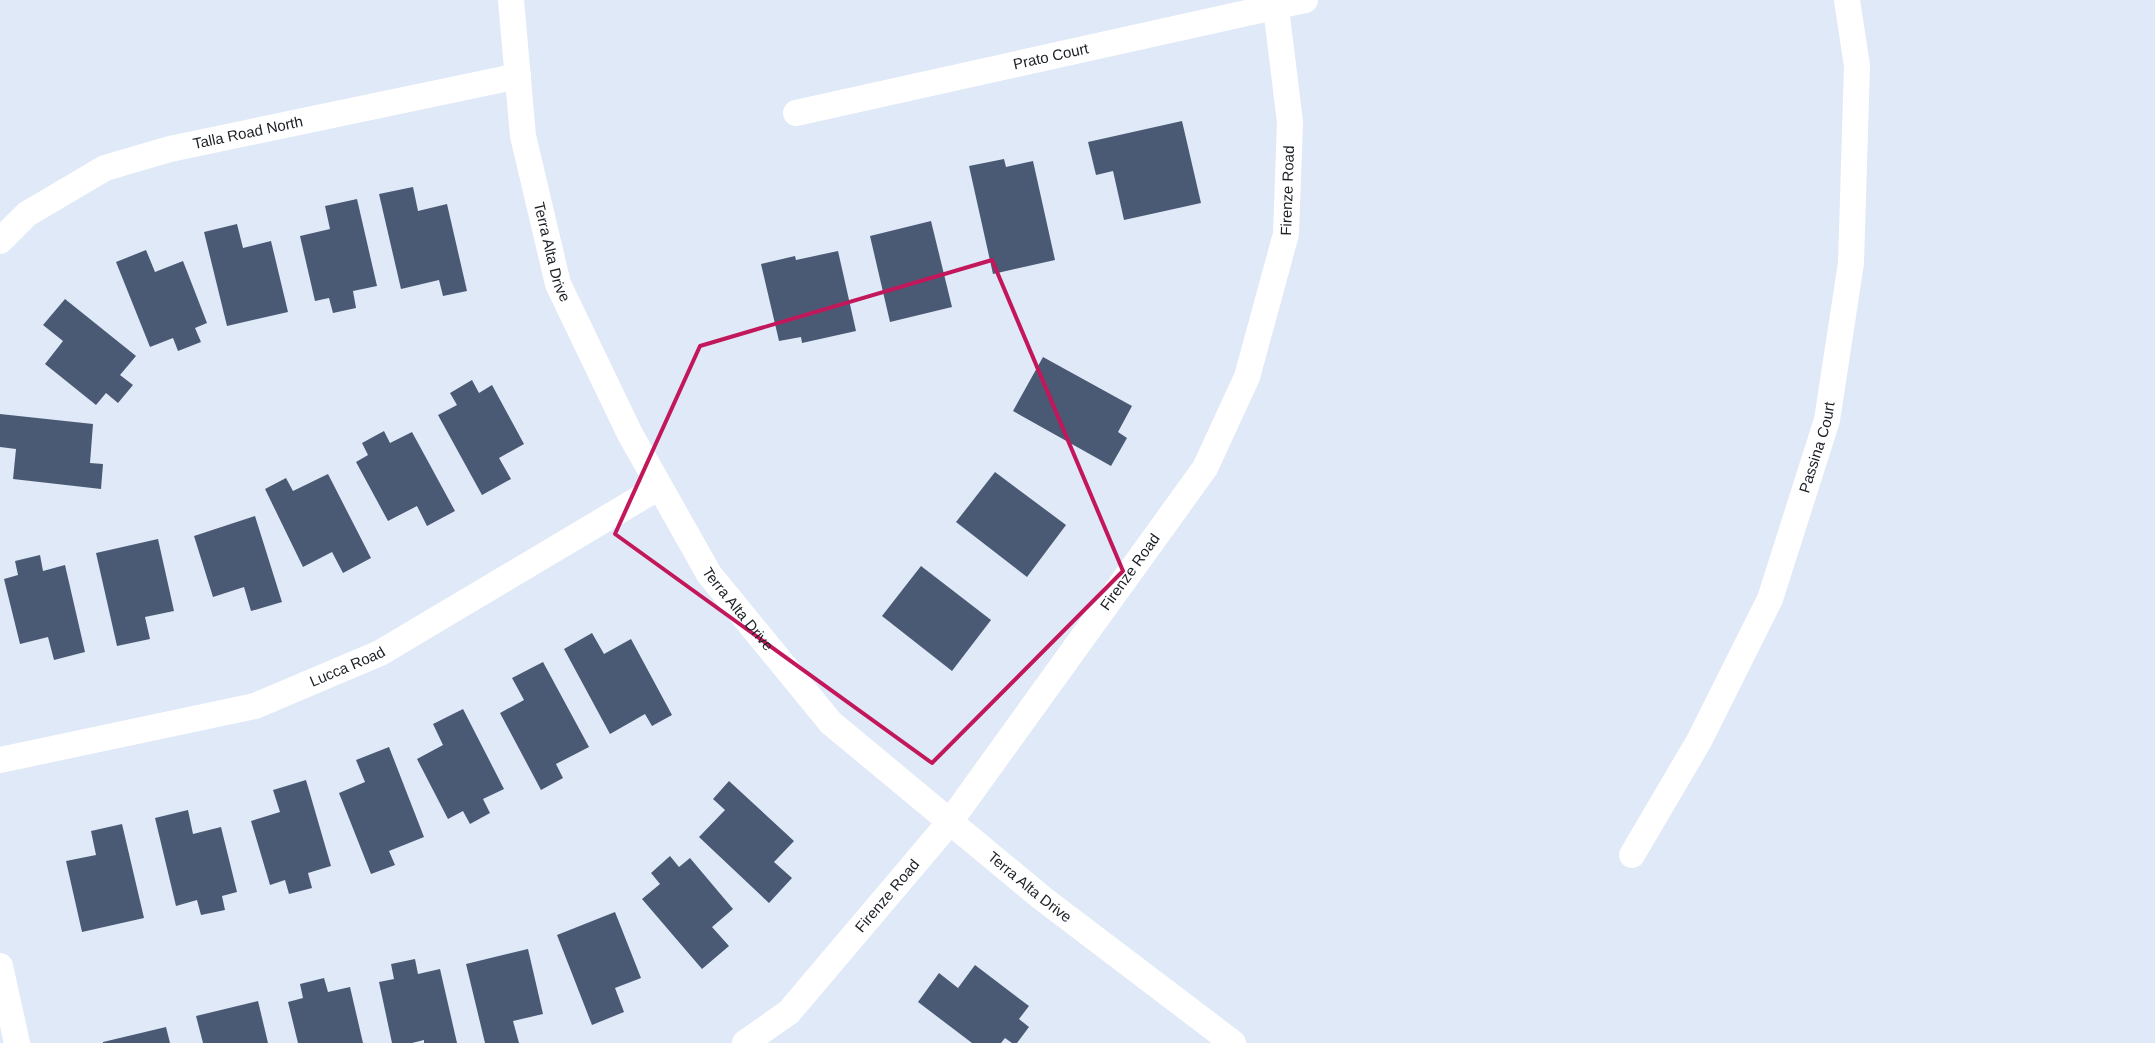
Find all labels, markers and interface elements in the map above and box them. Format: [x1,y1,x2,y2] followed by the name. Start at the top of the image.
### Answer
[1011,39,1091,73] street label: Prato Court
[191,112,304,152] street label: Talla Road North
[1277,145,1297,236] street label: Firenze Road
[531,200,574,304] street label: Terra Alta Drive
[1795,400,1838,495] street label: Passina Court
[1096,530,1163,613] street label: Firenze Road
[699,564,777,654] street label: Terra Alta Drive
[307,643,388,690] street label: Lucca Road
[985,848,1075,925] street label: Terra Alta Drive
[851,856,923,935] street label: Firenze Road

